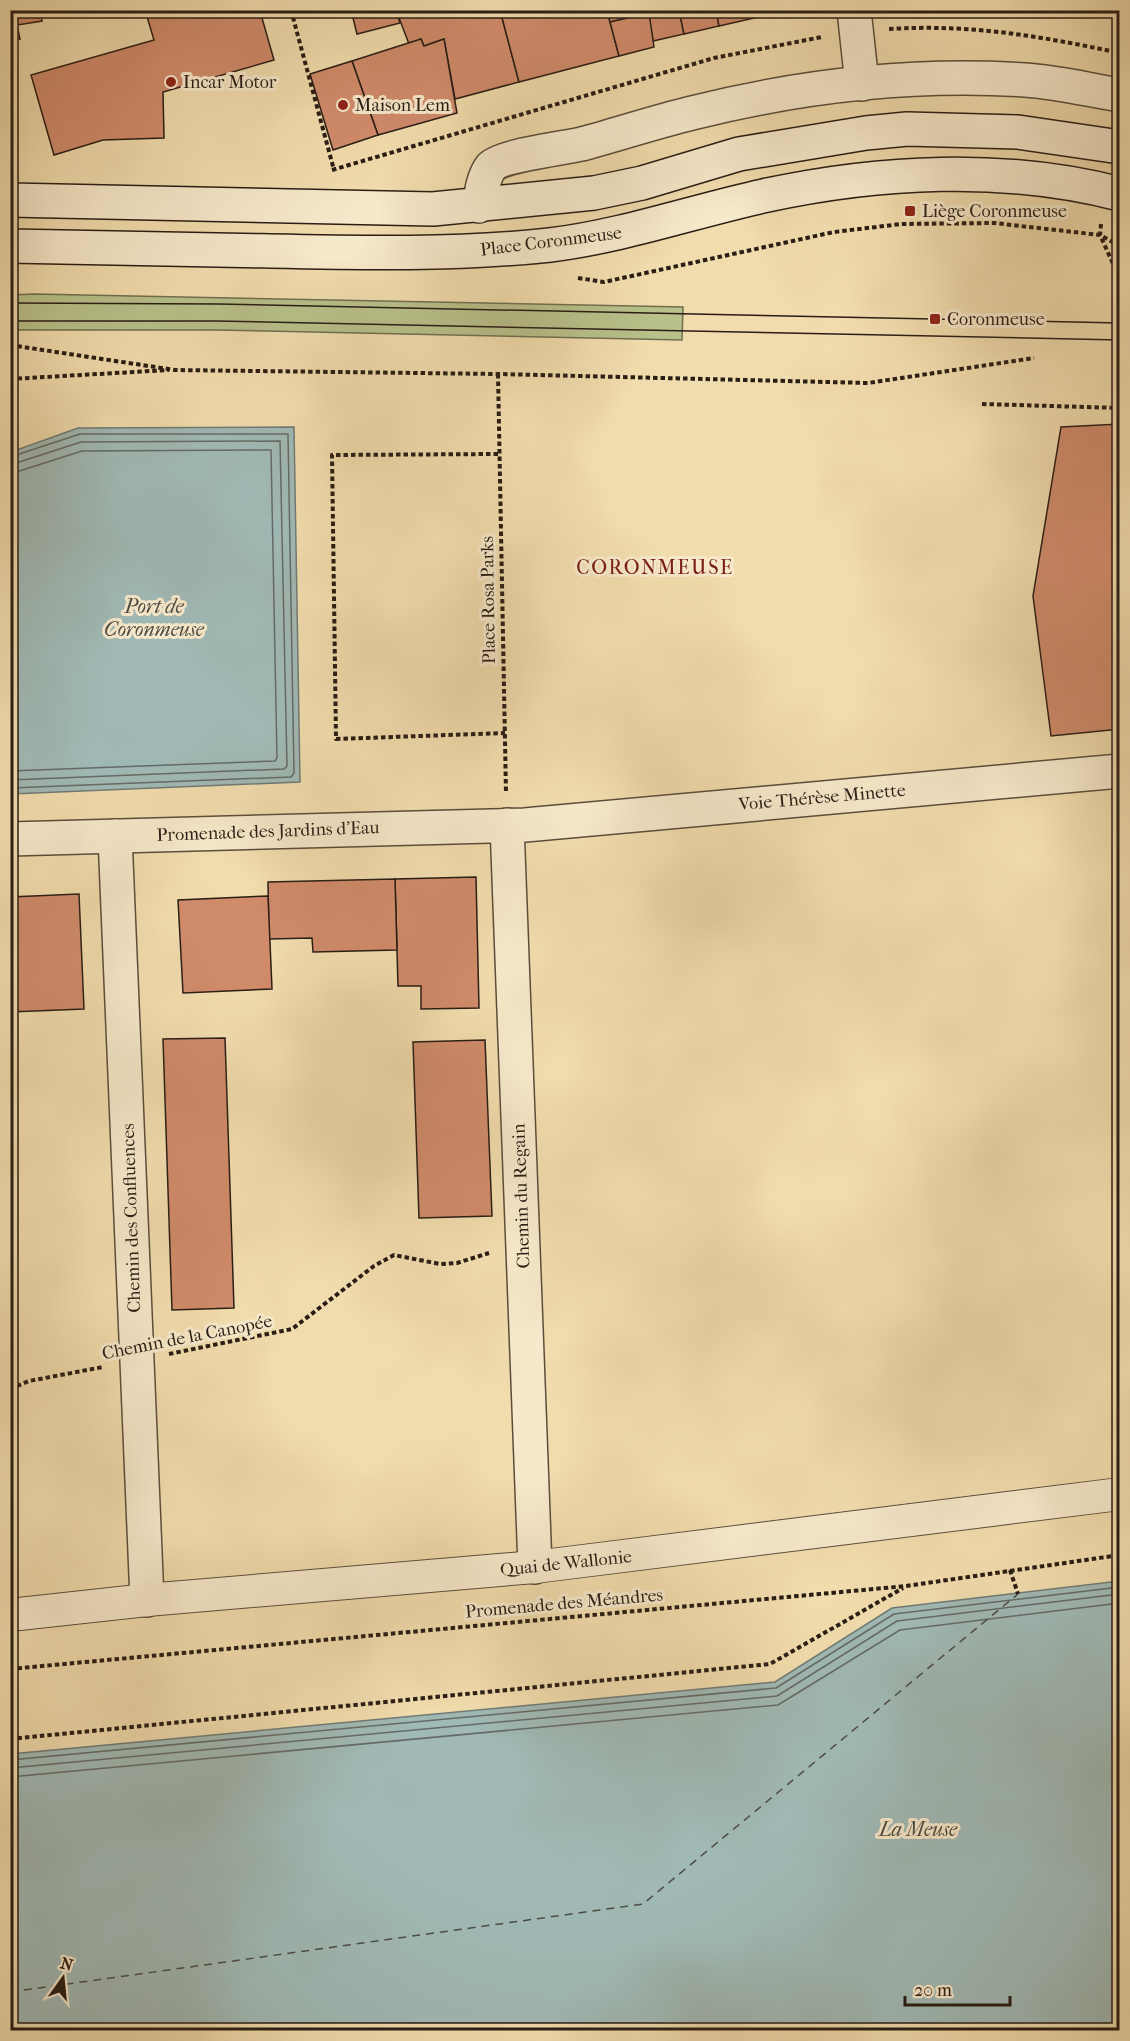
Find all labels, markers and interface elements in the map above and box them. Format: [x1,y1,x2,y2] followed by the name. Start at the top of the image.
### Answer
[183,72,277,93] place label: Incar Motor
[164,75,178,89] marker: Incar Motor
[355,95,450,116] place label: Maison Lem
[336,98,350,112] marker: Maison Lem
[922,201,1067,222] place label: Liège Coronmeuse
[903,204,917,218] marker: Liège Coronmeuse
[479,222,623,261] street label: Place Coronmeuse
[947,309,1045,330] place label: Coronmeuse
[928,312,942,326] marker: Coronmeuse
[477,535,500,664] street label: Place Rosa Parks
[576,556,734,579] district label: CORONMEUSE
[104,595,205,641] water label: Port de Coronmeuse
[737,780,907,815] street label: Voie Thérèse Minette
[156,817,380,846] street label: Promenade des Jardins d'Eau
[118,1123,145,1313] street label: Chemin des Confluences
[508,1123,535,1269] street label: Chemin du Regain
[100,1311,274,1364] street label: Chemin de la Canopée
[499,1546,633,1581] street label: Quai de Wallonie
[464,1584,664,1623] street label: Promenade des Méandres
[877,1818,958,1841] water label: La Meuse
[33,1948,93,2008] north arrow
[58,1953,76,1975] text: N
[905,1969,1010,2007] scale bar
[914,1980,952,2001] text: 20 m

